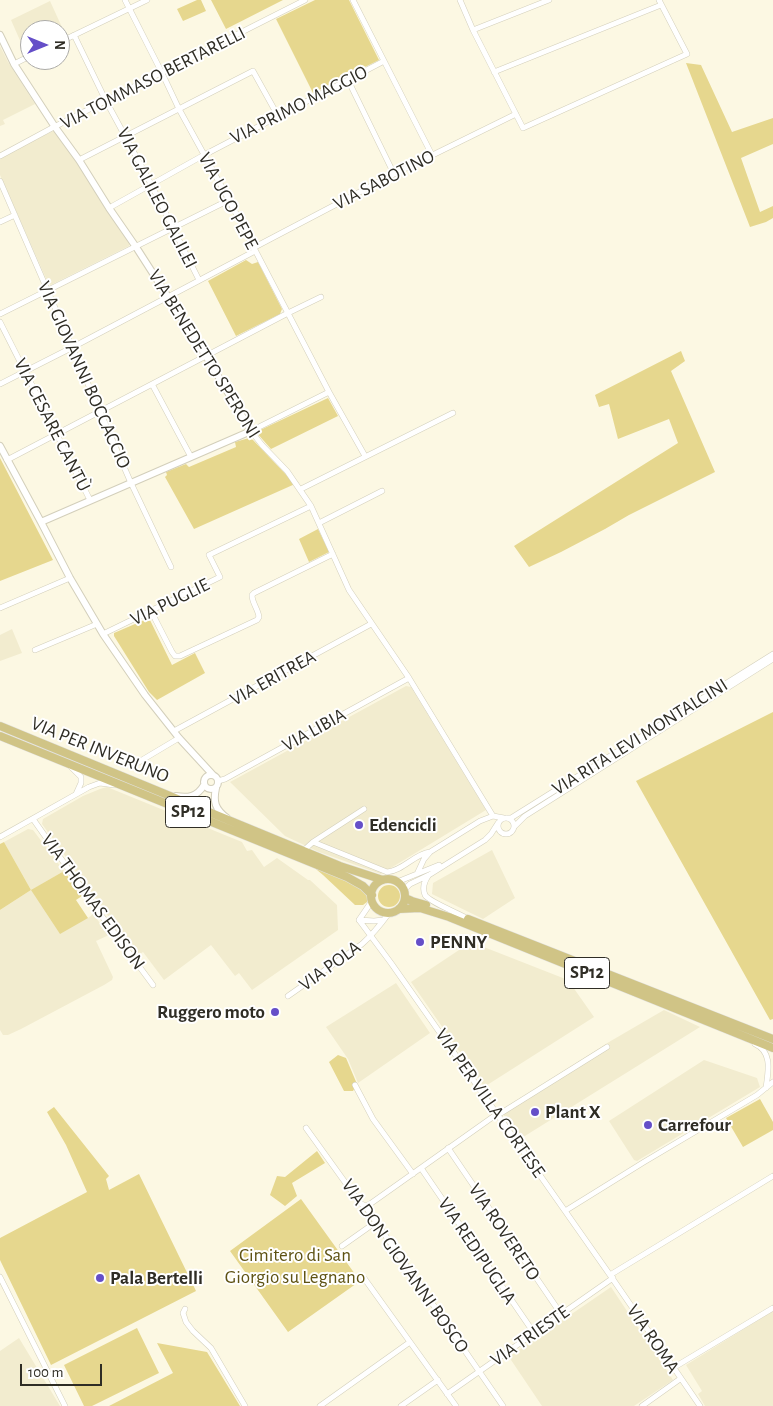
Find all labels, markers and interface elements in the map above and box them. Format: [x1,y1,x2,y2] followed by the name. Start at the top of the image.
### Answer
[20,20,70,70] north arrow
[57,21,249,135] street label: VIA TOMMASO BERTARELLI
[52,40,66,50] text: N
[227,61,371,149] street label: VIA PRIMO MAGGIO
[112,124,202,272] street label: VIA GALILEO GALILEI
[330,145,438,215] street label: VIA SABOTINO
[193,149,263,253] street label: VIA UGO PEPE
[143,266,265,442] street label: VIA BENEDETTO SPERONI
[32,278,136,472] street label: VIA GIOVANNI BOCCACCIO
[9,355,95,495] street label: VIA CESARE CANTÙ
[127,573,213,631] street label: VIA PUGLIE
[226,645,320,711] street label: VIA ERITREA
[548,674,732,800] street label: VIA RITA LEVI MONTALCINI
[278,703,350,757] street label: VIA LIBIA
[28,712,172,788] street label: VIA PER INVERUNO
[166,796,210,828] road number: SP12
[369,814,437,836] place label: Edencicli
[353,819,365,831] marker: Edencicli
[36,830,150,974] street label: VIA THOMAS EDISON
[430,931,487,953] place label: PENNY
[295,936,365,996] street label: VIA POLA
[414,936,426,948] marker: PENNY
[564,958,610,988] road number: SP12
[157,1001,265,1023] place label: Ruggero moto
[269,1006,281,1018] marker: Ruggero moto
[430,1024,550,1182] street label: VIA PER VILLA CORTESE
[545,1101,601,1123] place label: Plant X
[529,1106,541,1118] marker: Plant X
[658,1114,731,1136] place label: Carrefour
[642,1119,654,1131] marker: Carrefour
[336,1175,474,1357] street label: VIA DON GIOVANNI BOSCO
[463,1179,545,1285] street label: VIA ROVERETO
[433,1193,521,1309] street label: VIA REDIPUGLIA
[225,1244,365,1288] park label: Cimitero di San Giorgio su Legnano
[110,1267,203,1289] place label: Pala Bertelli
[94,1272,106,1284] marker: Pala Bertelli
[622,1300,684,1378] street label: VIA ROMA
[486,1301,574,1371] street label: VIA TRIESTE
[22,1354,105,1386] scale bar
[28,1365,63,1380] text: 100 m

